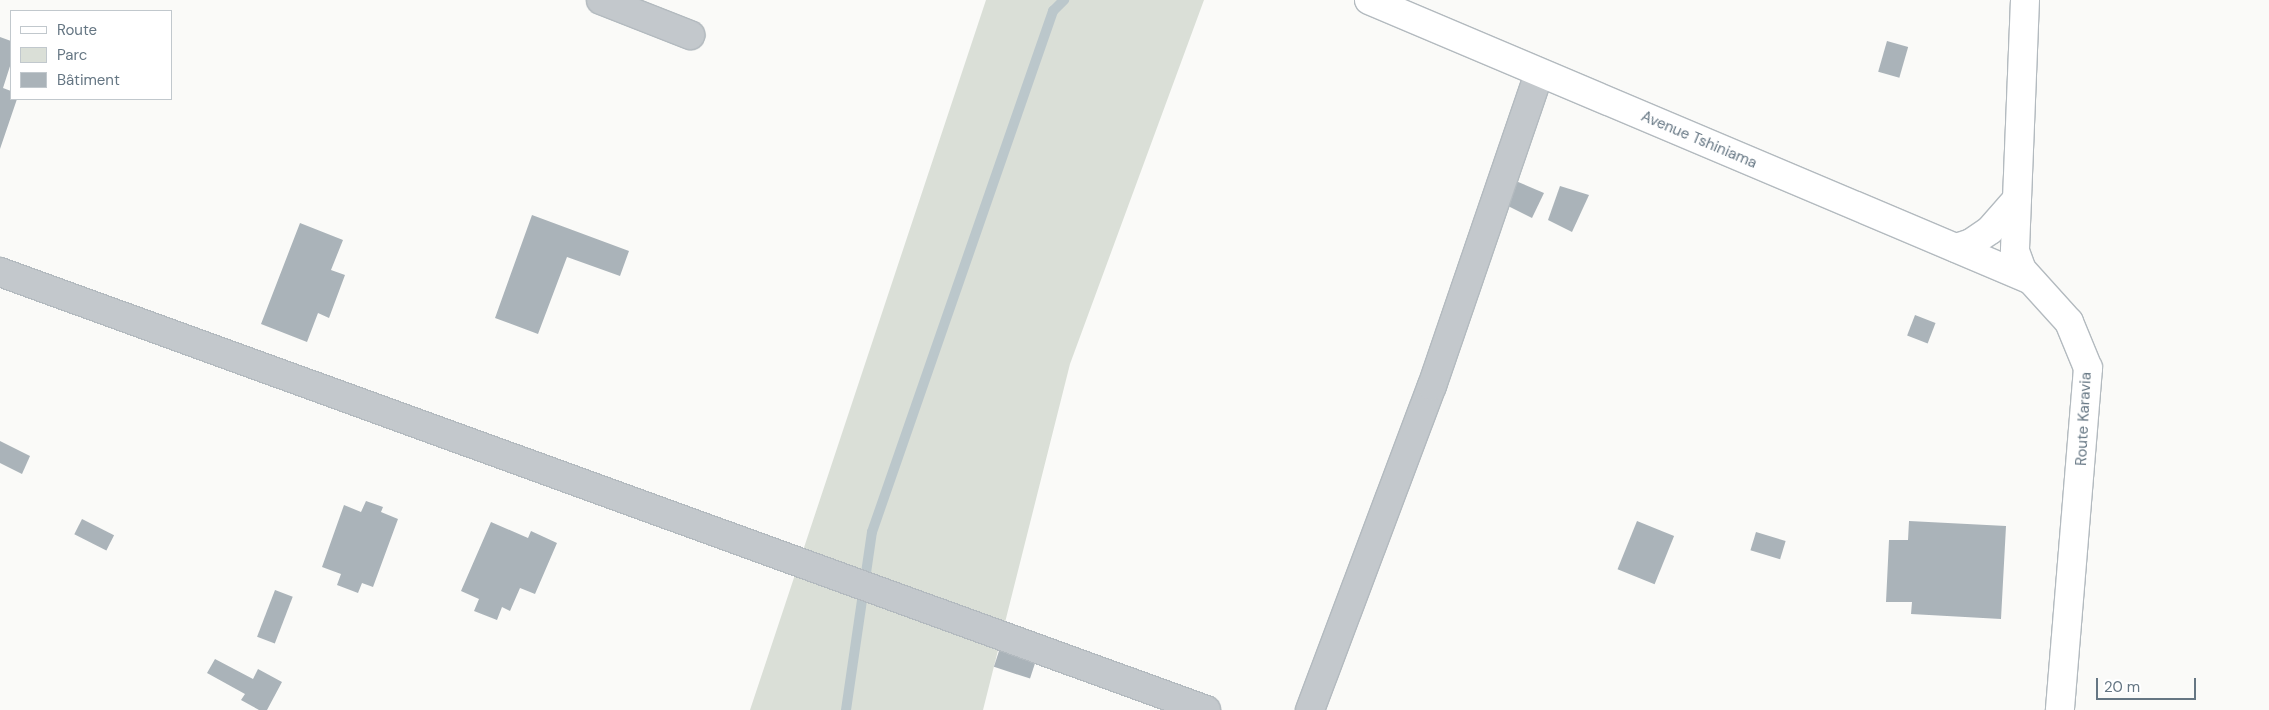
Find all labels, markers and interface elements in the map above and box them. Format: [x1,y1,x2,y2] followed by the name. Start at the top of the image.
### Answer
[10,10,172,100] legend
[57,20,97,40] text: Route
[57,45,87,65] text: Parc
[57,70,120,90] text: Bâtiment
[1638,107,1760,173] street label: Avenue Tshiniama
[2073,372,2095,466] street label: Route Karavia
[2099,668,2199,700] scale bar
[2104,677,2140,697] text: 20 m

